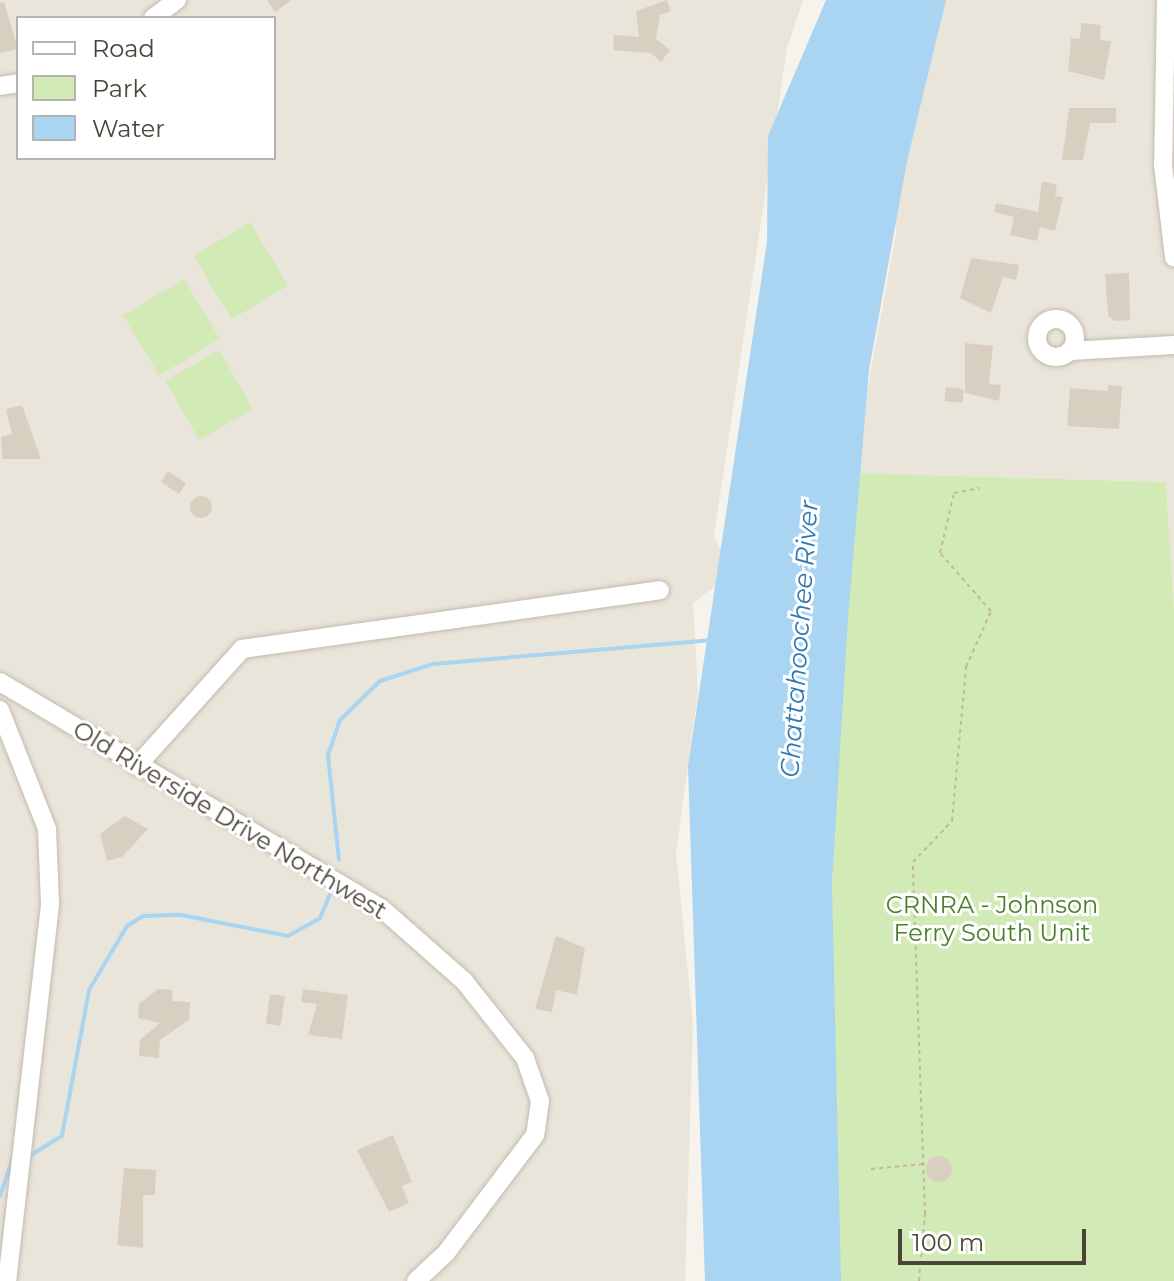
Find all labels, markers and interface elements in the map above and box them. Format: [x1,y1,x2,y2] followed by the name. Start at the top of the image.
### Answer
[16,16,276,160] legend
[92,34,155,63] text: Road
[92,74,147,103] text: Park
[92,114,165,143] text: Water
[775,499,825,779] water label: Chattahoochee River
[68,715,392,925] street label: Old Riverside Drive Northwest
[886,891,1098,947] park label: CRNRA - Johnson Ferry South Unit
[902,1213,1090,1263] scale bar
[912,1228,984,1257] text: 100 m

